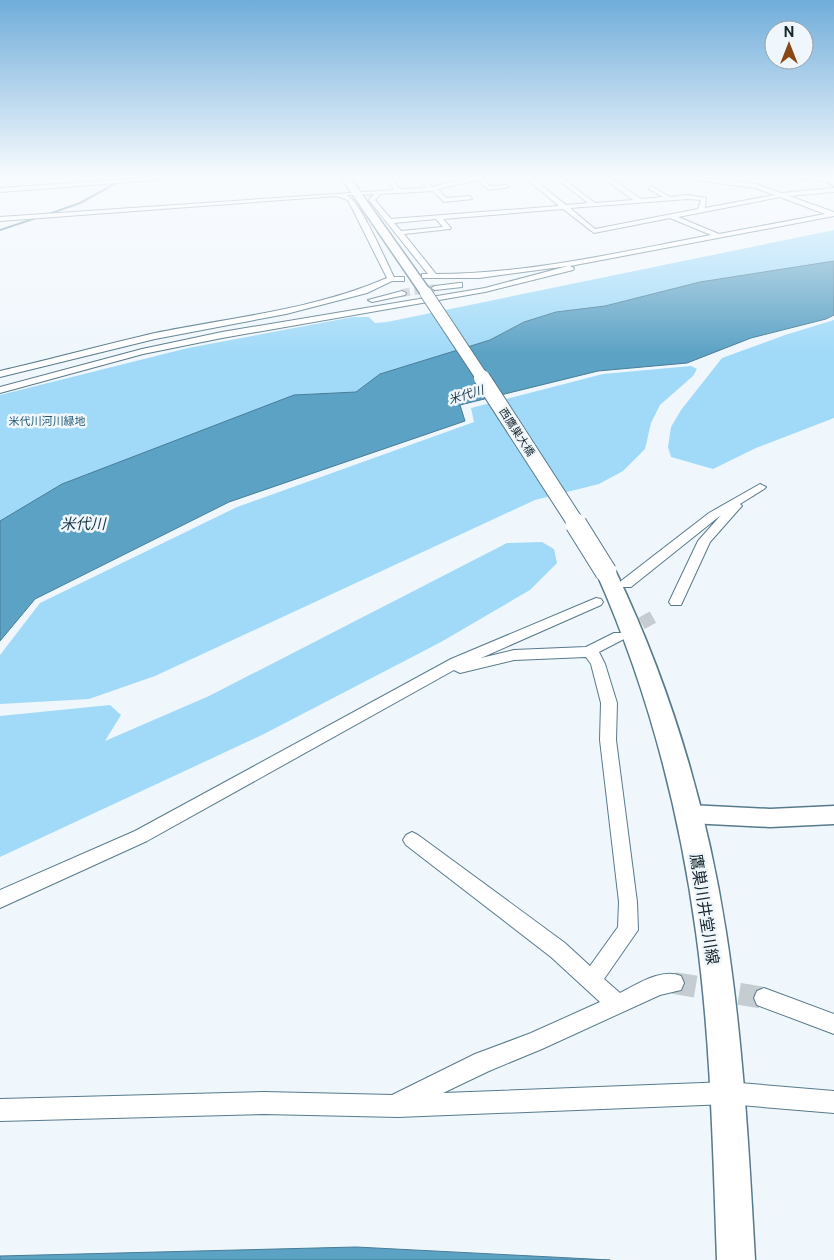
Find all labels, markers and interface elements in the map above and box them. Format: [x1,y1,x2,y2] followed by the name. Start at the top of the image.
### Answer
[764,20,814,70] north arrow
[784,24,794,40] text: N
[447,382,487,407] water label: 米代川
[497,406,537,458] street label: 西鷹巣大橋
[9,415,86,427] park label: 米代川河川緑地
[60,515,107,532] water label: 米代川
[686,852,723,966] street label: 鷹巣川井堂川線

